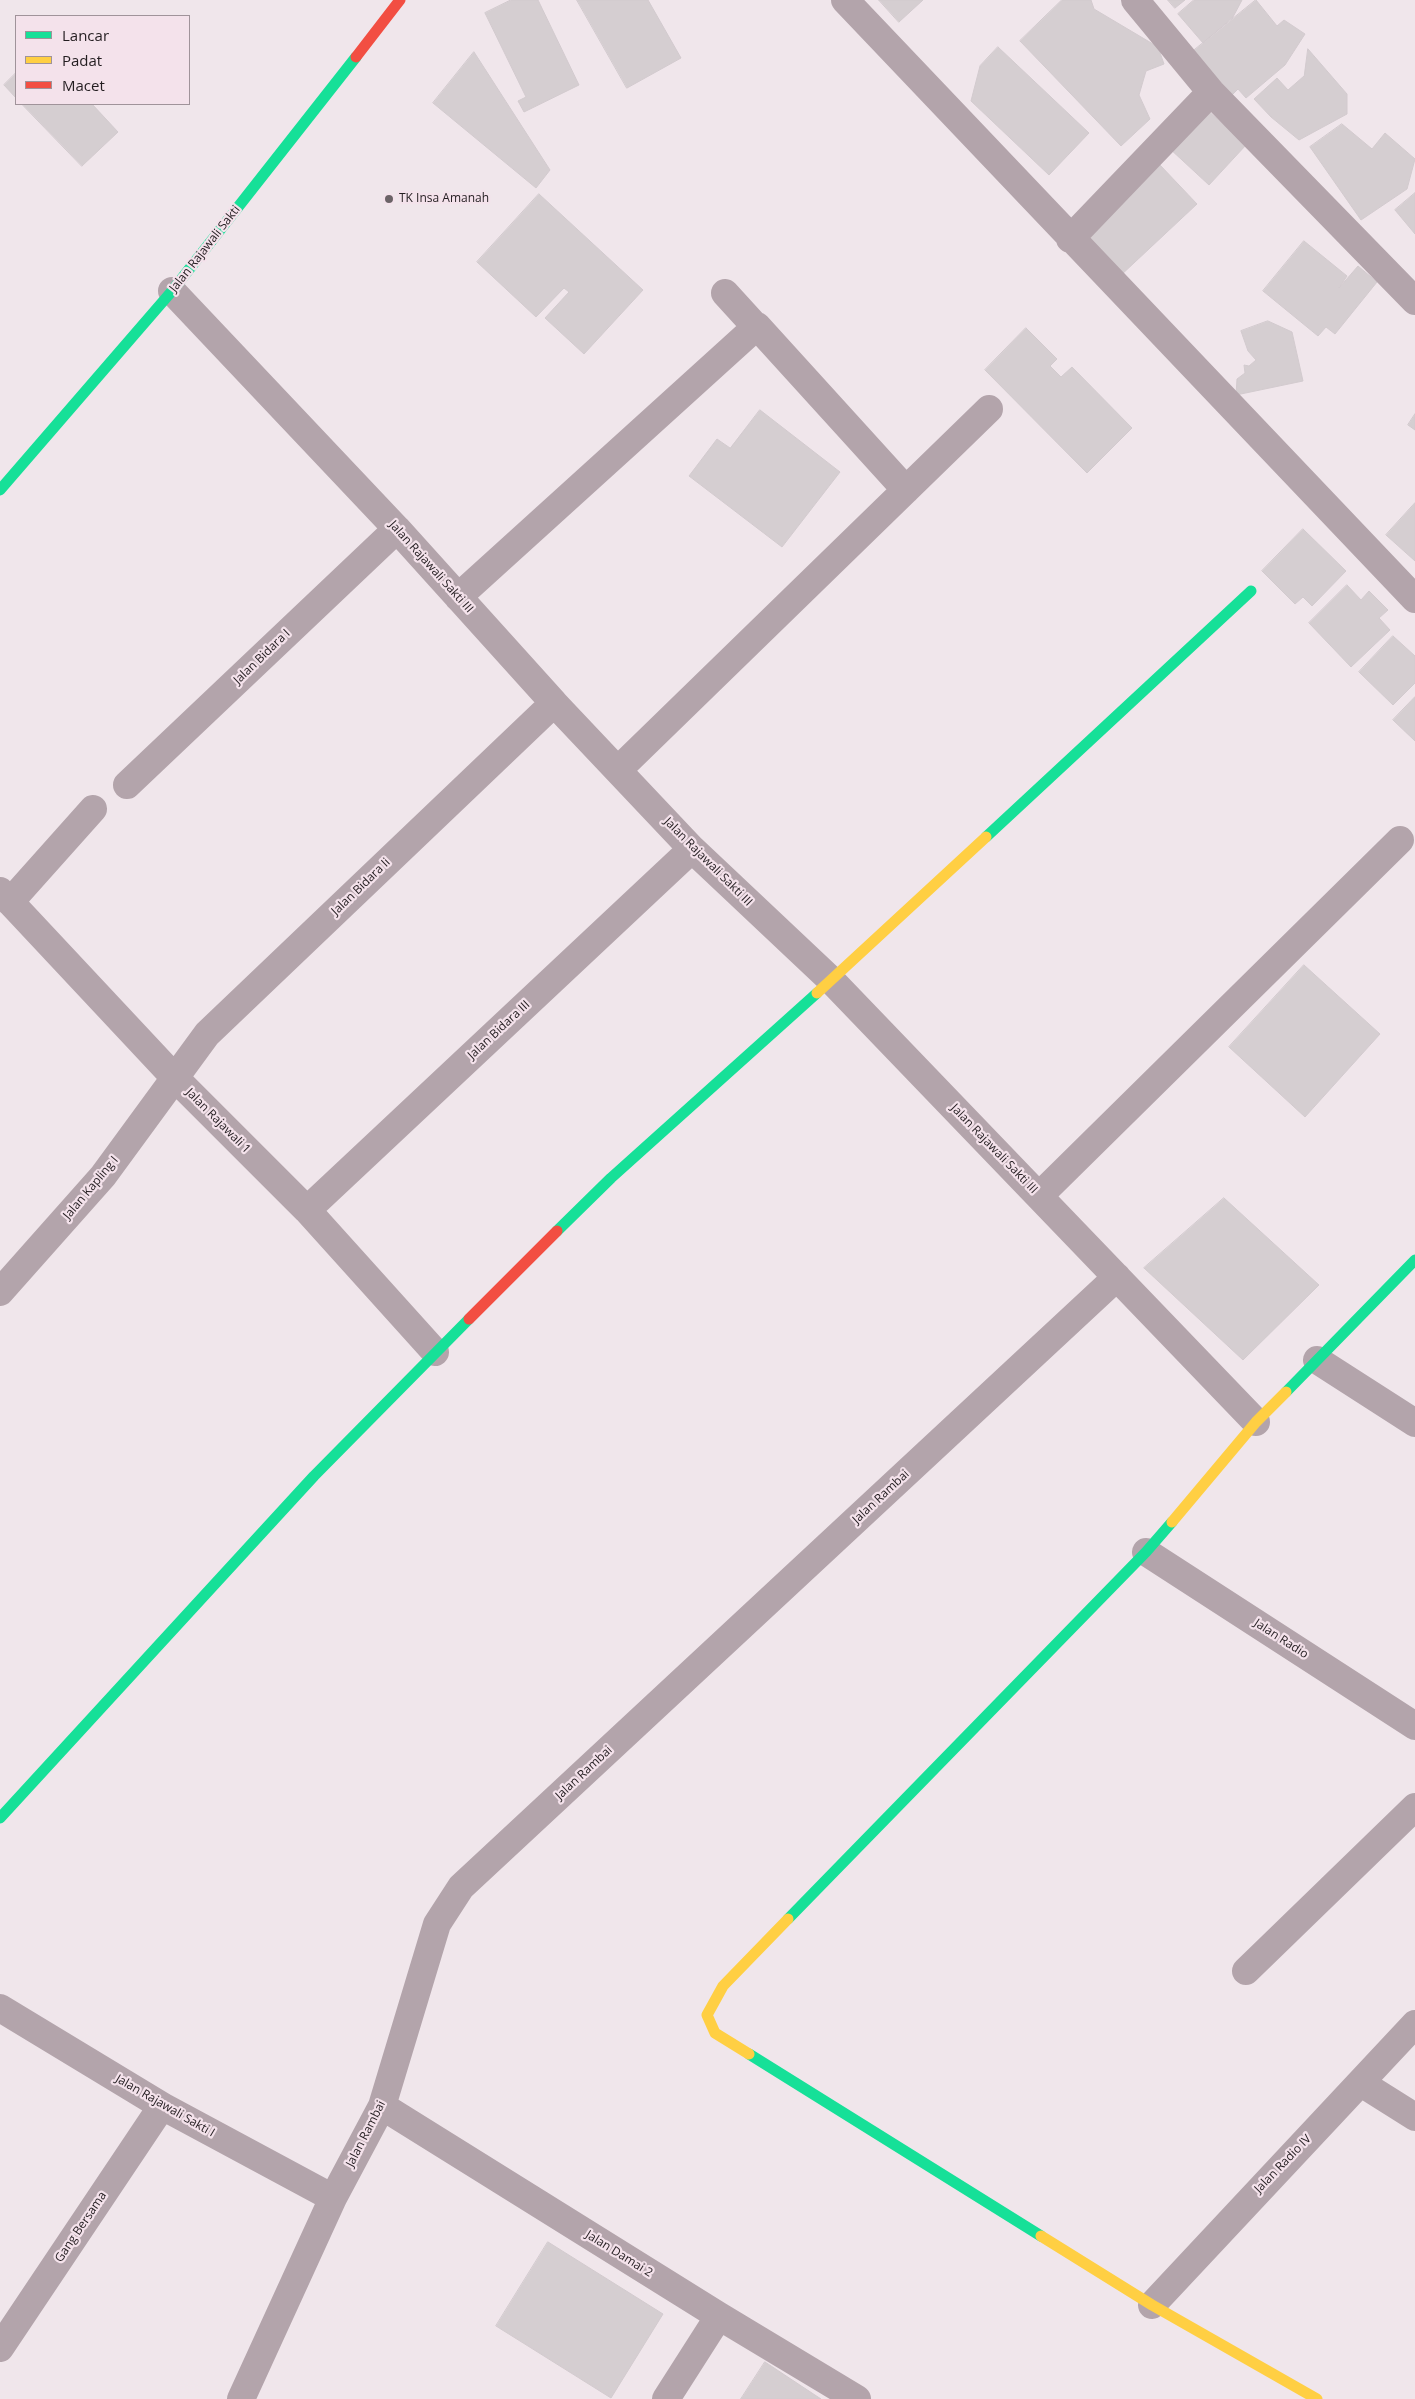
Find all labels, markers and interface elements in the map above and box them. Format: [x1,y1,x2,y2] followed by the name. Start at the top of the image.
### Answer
[15,15,190,105] legend
[62,25,109,45] text: Lancar
[62,50,102,70] text: Padat
[62,75,105,95] text: Macet
[399,192,489,206] place label: TK Insa Amanah
[383,193,395,205] marker: TK Insa Amanah
[167,203,243,295] street label: Jalan Rajawali Sakti
[386,518,476,616] street label: Jalan Rajawali Sakti III
[231,627,293,687] street label: Jalan Bidara I
[661,815,755,909] street label: Jalan Rajawali Sakti III
[329,855,393,919] street label: Jalan Bidara Ii
[465,998,533,1062] street label: Jalan Bidara III
[183,1086,253,1156] street label: Jalan Rajawali 1
[947,1101,1041,1197] street label: Jalan Rajawali Sakti III
[60,1154,122,1222] street label: Jalan Kapling I
[850,1467,912,1527] street label: Jalan Rambai
[1251,1616,1311,1662] street label: Jalan Radio
[553,1743,615,1803] street label: Jalan Rambai
[113,2072,217,2140] street label: Jalan Rajawali Sakti I
[343,2099,389,2169] street label: Jalan Rambai
[1252,2132,1314,2196] street label: Jalan Radio IV
[52,2189,110,2265] street label: Gang Bersama
[583,2228,655,2280] street label: Jalan Damai 2

